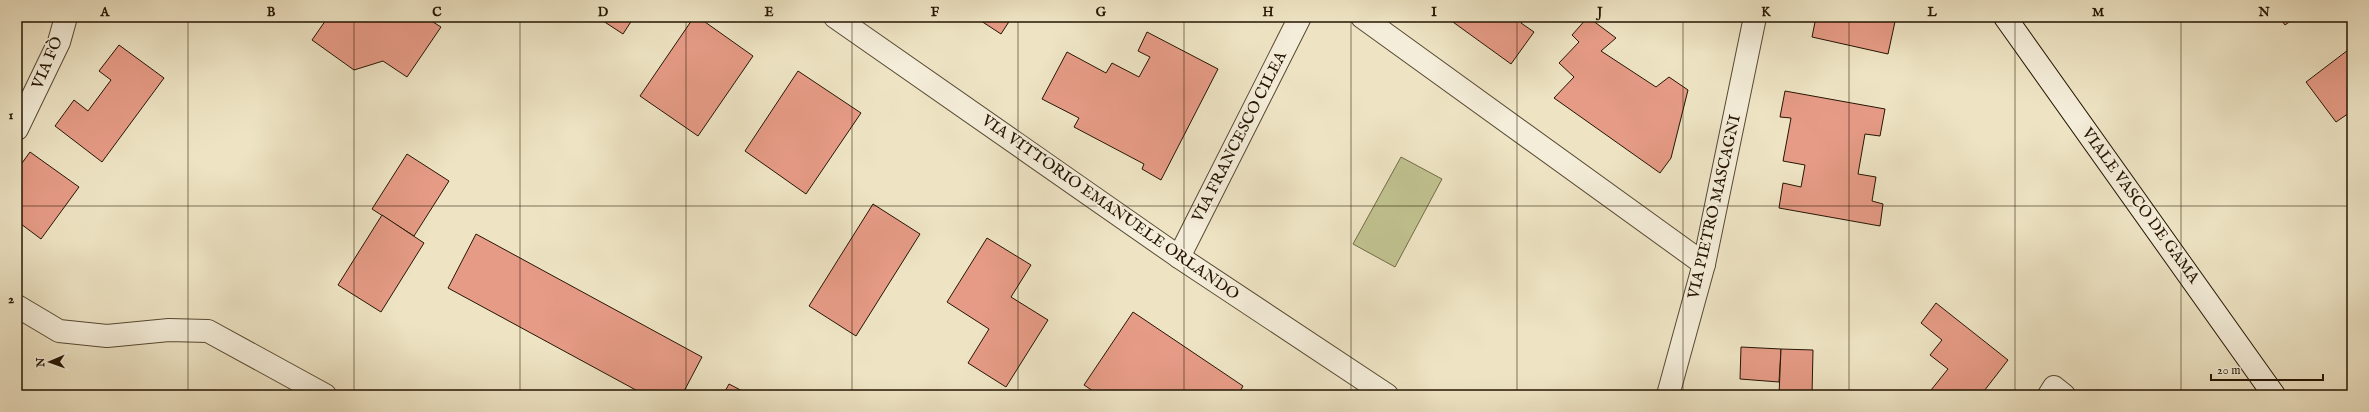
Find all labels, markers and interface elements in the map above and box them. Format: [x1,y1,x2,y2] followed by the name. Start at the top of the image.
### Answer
[100,4,111,21] text: A
[267,4,276,21] text: B
[432,4,442,21] text: C
[598,4,609,21] text: D
[764,4,774,21] text: E
[931,4,940,21] text: F
[1096,4,1107,21] text: G
[1262,4,1274,21] text: H
[1431,4,1437,21] text: I
[1595,4,1603,21] text: J
[1761,4,1771,21] text: K
[1926,4,1937,21] text: L
[2092,4,2105,21] text: M
[2257,4,2270,21] text: N
[26,33,68,93] street label: VIA FÒ
[1188,47,1292,227] street label: VIA FRANCESCO CILEA
[9,107,14,124] text: 1
[977,110,1243,305] street label: VIA VITTORIO EMANUELE ORLANDO
[1684,113,1746,302] street label: VIA PIETRO MASCAGNI
[2076,123,2204,289] street label: VIALE VASCO DE GAMA
[8,291,14,308] text: 2
[30,342,70,382] north arrow
[2211,356,2323,382] scale bar
[34,357,48,368] text: N
[2217,363,2240,378] text: 20 m

